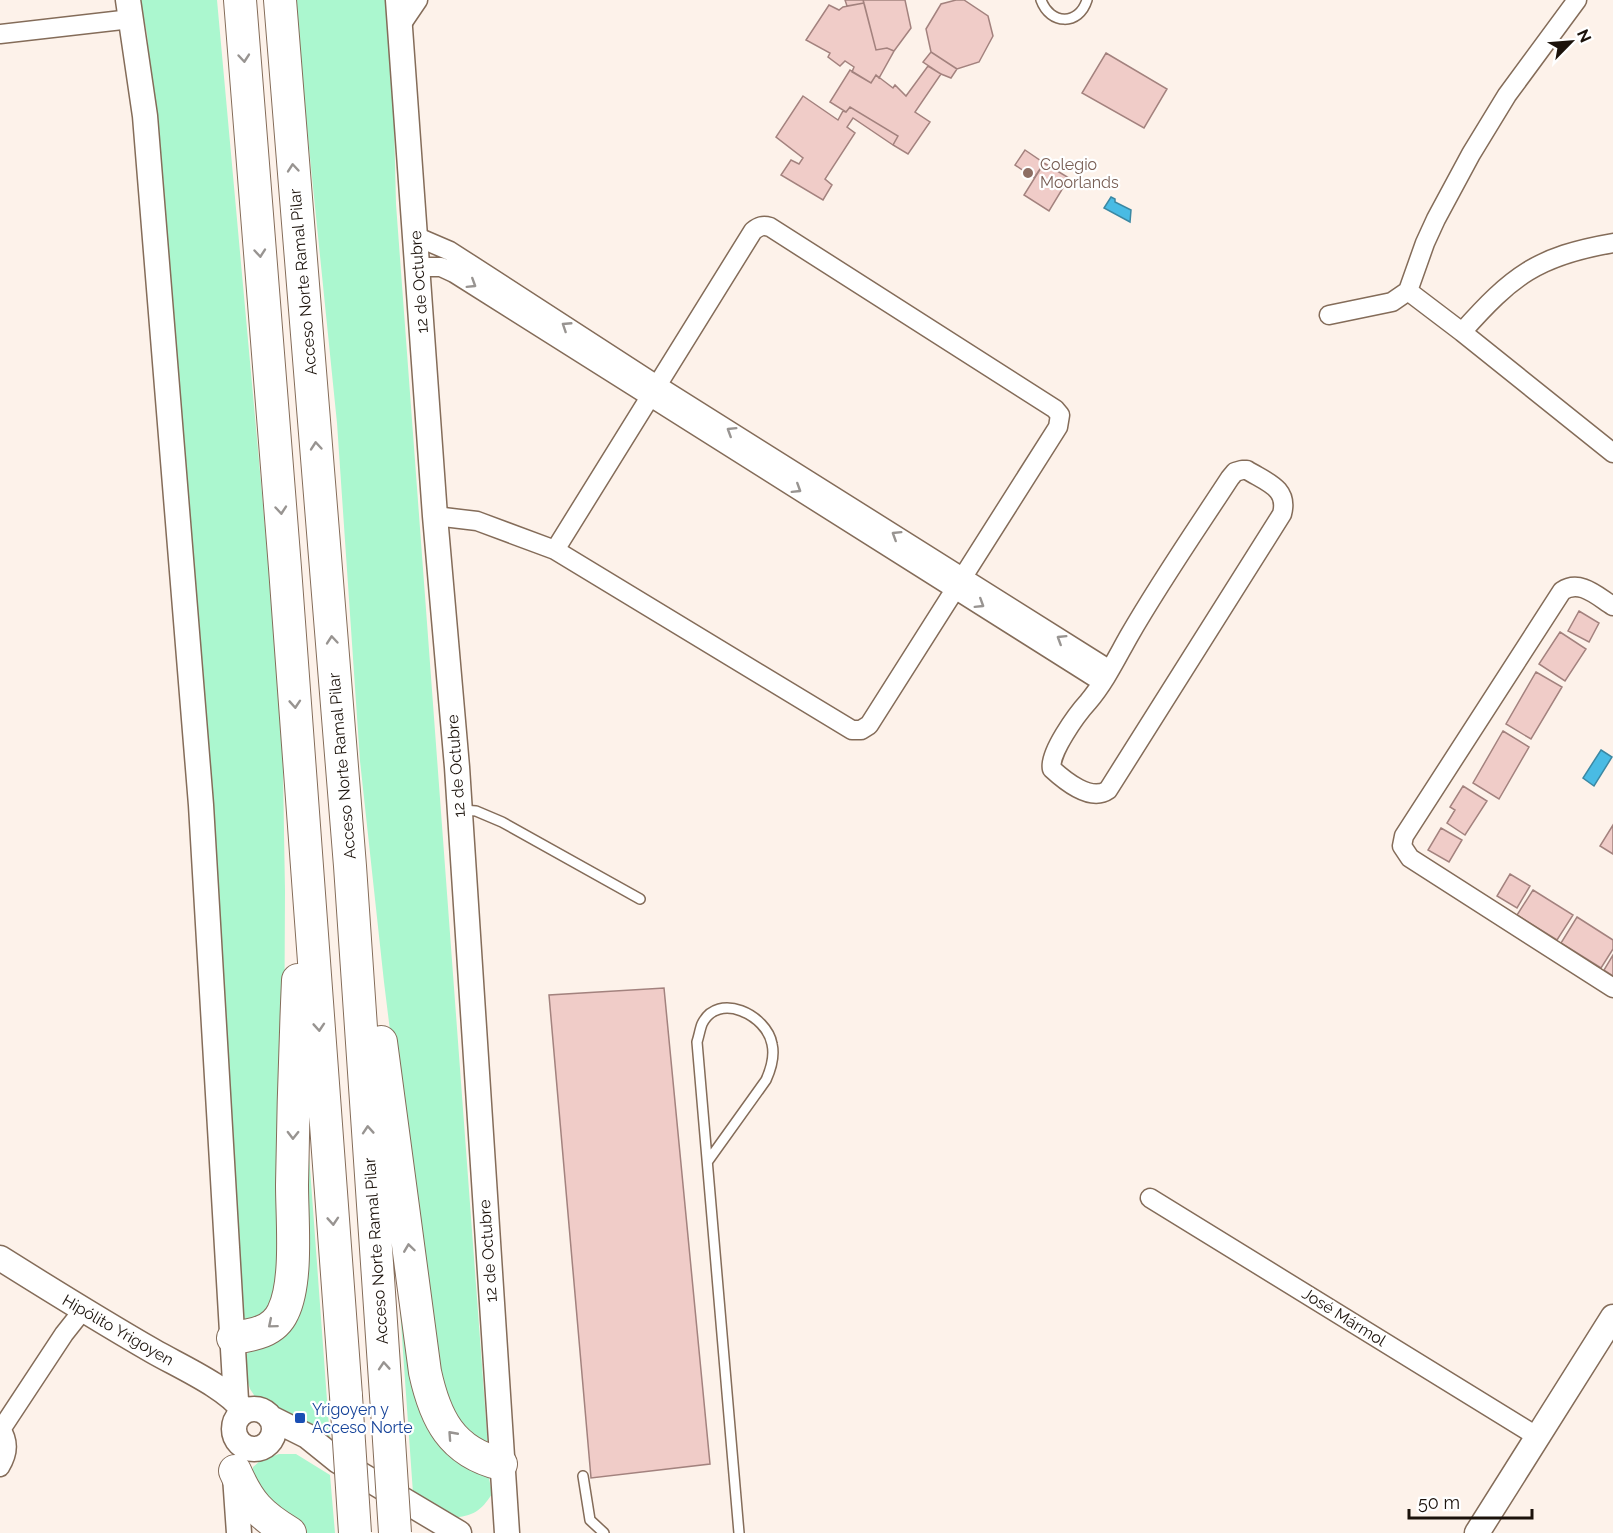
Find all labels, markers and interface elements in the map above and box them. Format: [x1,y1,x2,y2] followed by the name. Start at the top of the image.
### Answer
[1541,12,1601,72] north arrow
[1573,26,1595,45] text: N
[238,54,251,63] one-way arrow
[1040,155,1119,192] place label: Colegio Moorlands
[287,163,300,172] one-way arrow
[1021,166,1035,180] marker: Colegio Moorlands
[285,188,321,376] street label: Acceso Norte Ramal Pilar
[406,230,432,334] street label: 12 de Octubre
[253,248,266,257] one-way arrow
[465,277,476,288] one-way arrow
[562,322,573,333] one-way arrow
[726,427,737,438] one-way arrow
[310,441,323,450] one-way arrow
[791,481,801,493] one-way arrow
[274,505,287,514] one-way arrow
[892,530,902,542] one-way arrow
[973,597,984,608] one-way arrow
[1056,635,1067,646] one-way arrow
[326,636,339,645] one-way arrow
[324,672,360,860] street label: Acceso Norte Ramal Pilar
[288,700,301,709] one-way arrow
[443,714,469,818] street label: 12 de Octubre
[312,1022,325,1031] one-way arrow
[362,1125,375,1134] one-way arrow
[287,1131,299,1140] one-way arrow
[360,1157,392,1345] street label: Acceso Norte Ramal Pilar
[475,1199,501,1303] street label: 12 de Octubre
[326,1217,339,1226] one-way arrow
[403,1243,416,1252] one-way arrow
[1299,1284,1390,1351] street label: José Mármol
[59,1290,177,1370] street label: Hipólito Yrigoyen
[268,1317,279,1328] one-way arrow
[378,1362,391,1371] one-way arrow
[312,1400,413,1437] place label: Yrigoyen y Acceso Norte
[293,1411,307,1425] marker: Yrigoyen y Acceso Norte
[448,1431,459,1442] one-way arrow
[1409,1482,1532,1520] scale bar
[1418,1492,1460,1513] text: 50 m

